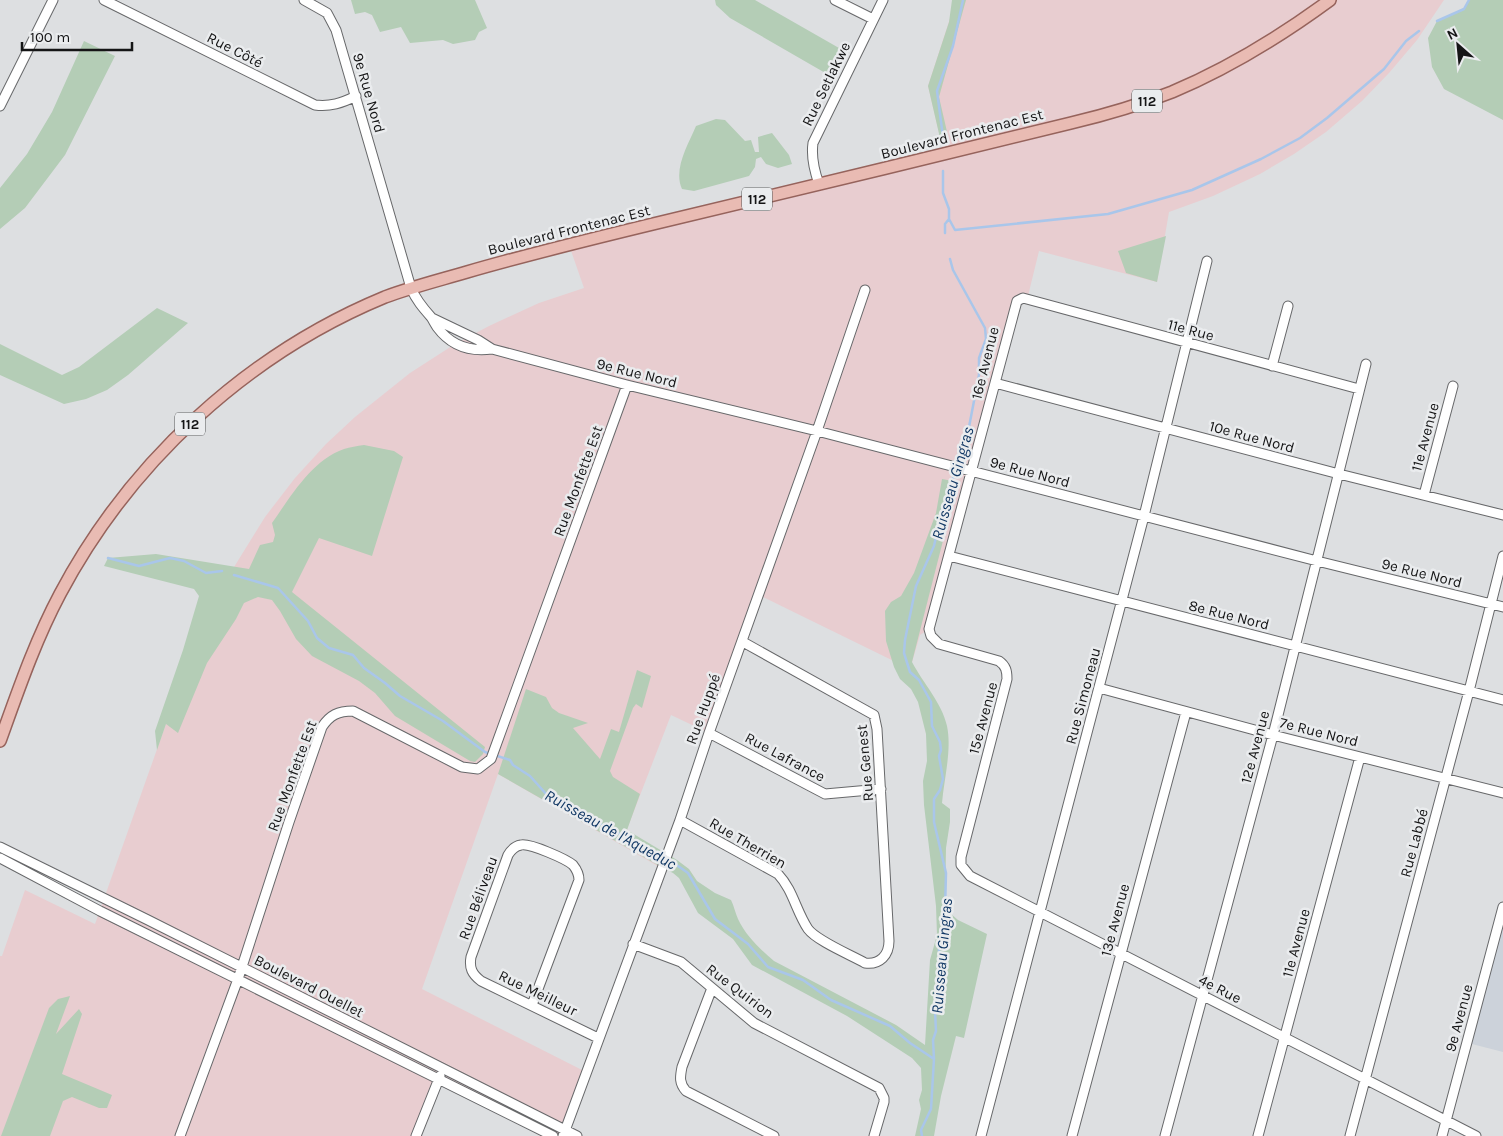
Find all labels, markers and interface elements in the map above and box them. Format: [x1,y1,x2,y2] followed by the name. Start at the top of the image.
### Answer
[22,20,132,52] scale bar
[1433,20,1483,70] north arrow
[1444,24,1461,44] text: N
[30,28,70,46] text: 100 m
[204,28,266,72] street label: Rue Côté
[798,39,854,129] street label: Rue Setlakwe
[349,51,389,135] street label: 9e Rue Nord
[1132,90,1162,112] road number: 112
[879,105,1045,163] street label: Boulevard Frontenac Est
[742,188,772,210] road number: 112
[486,201,652,259] street label: Boulevard Frontenac Est
[1166,315,1216,345] street label: 11e Rue
[967,325,1003,401] street label: 16e Avenue
[595,354,679,392] street label: 9e Rue Nord
[1407,401,1443,473] street label: 11e Avenue
[175,412,205,436] road number: 112
[1207,417,1297,457] street label: 10e Rue Nord
[550,423,607,539] street label: Rue Monfette Est
[927,424,978,542] water label: Ruisseau Gingras
[988,453,1072,491] street label: 9e Rue Nord
[1380,554,1464,592] street label: 9e Rue Nord
[1187,596,1271,634] street label: 8e Rue Nord
[1061,646,1105,746] street label: Rue Simoneau
[682,671,724,747] street label: Rue Huppé
[965,680,1001,756] street label: 15e Avenue
[1237,709,1273,785] street label: 12e Avenue
[1278,714,1360,750] street label: 7e Rue Nord
[264,718,321,834] street label: Rue Monfette Est
[853,723,877,802] street label: Rue Genest
[742,728,828,786] street label: Rue Lafrance
[542,785,680,874] water label: Ruisseau de l'Aqueduc
[1396,807,1432,879] street label: Rue Labbé
[706,814,790,872] street label: Rue Therrien
[455,854,501,942] street label: Rue Béliveau
[1097,882,1133,958] street label: 13e Avenue
[927,897,956,1015] water label: Ruisseau Gingras
[1278,907,1314,979] street label: 11e Avenue
[251,951,367,1022] street label: Boulevard Ouellet
[703,960,777,1022] street label: Rue Quirion
[496,966,581,1020] street label: Rue Meilleur
[1196,971,1244,1007] street label: 4e Rue
[1441,982,1477,1054] street label: 9e Avenue

